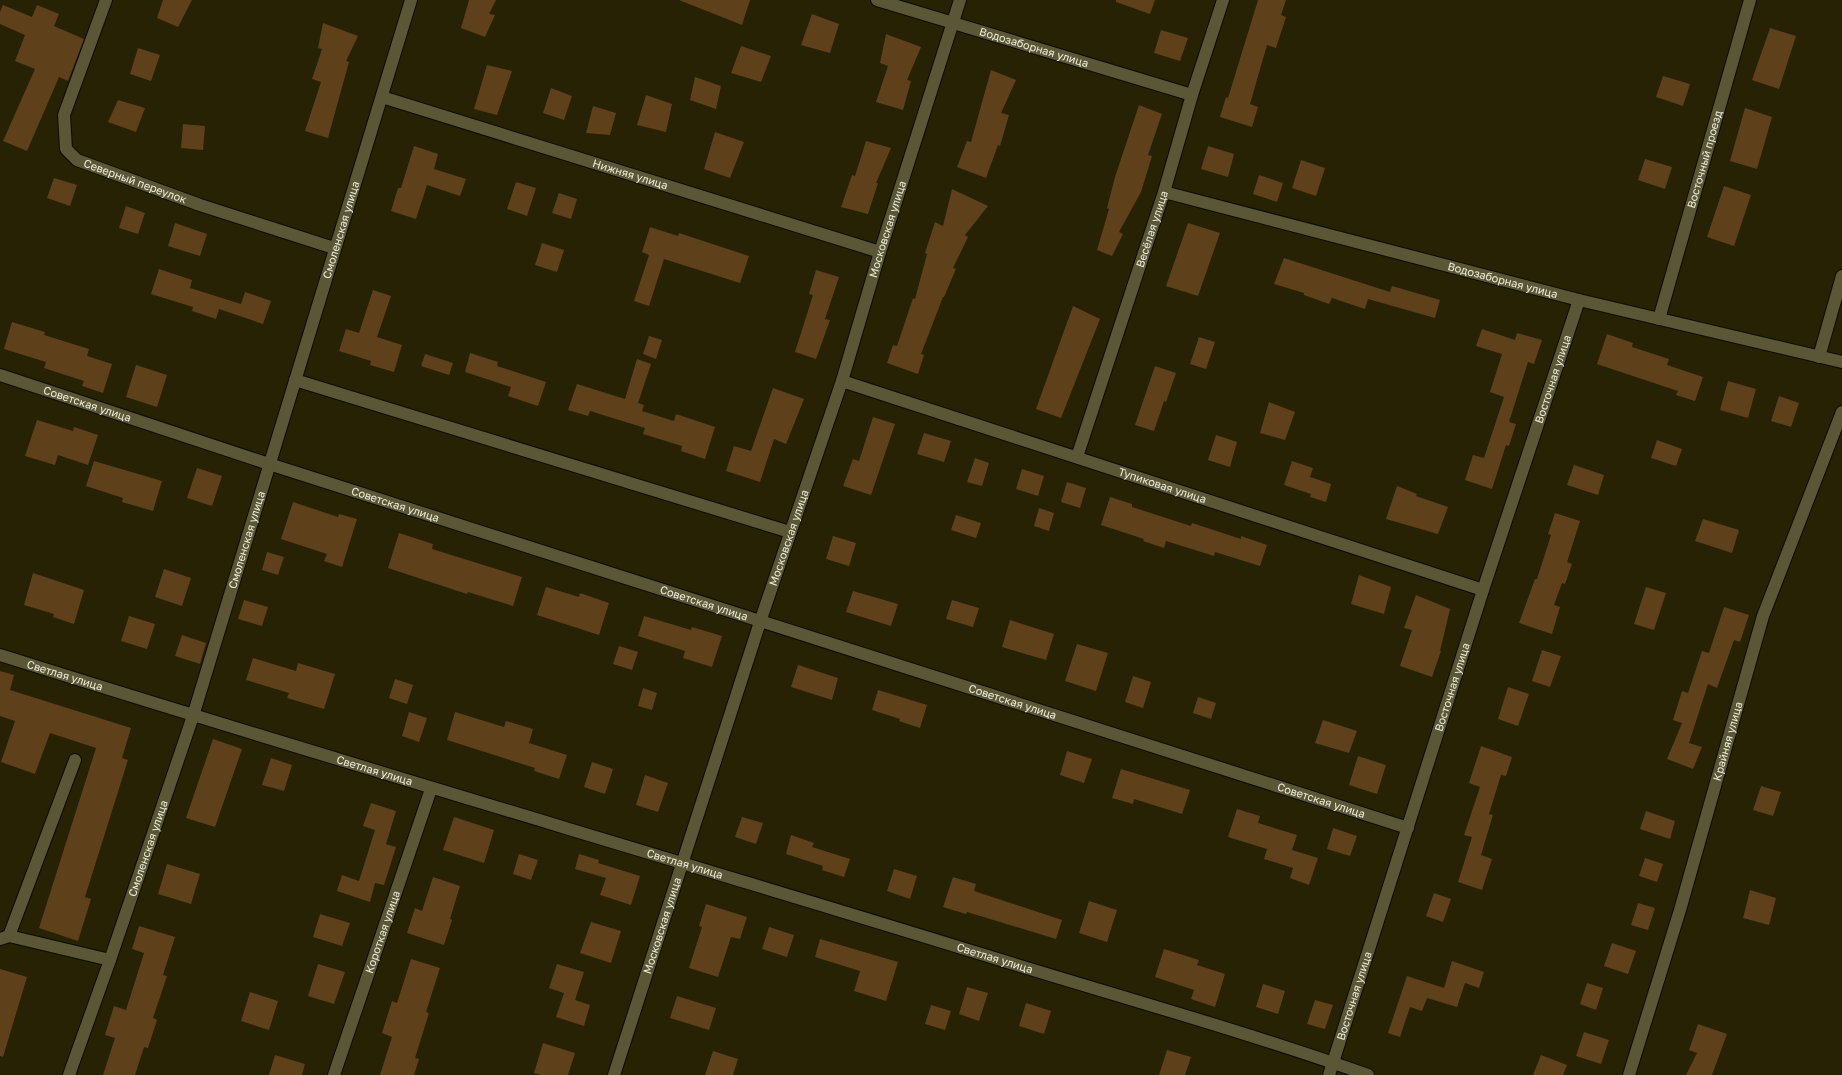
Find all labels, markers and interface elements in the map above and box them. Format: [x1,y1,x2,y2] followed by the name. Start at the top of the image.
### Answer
[978,24,1090,69] street label: Водозаборная улица
[1684,109,1724,210] street label: Восточный проезд
[82,156,189,206] street label: Северный переулок
[591,156,670,192] street label: Нижняя улица
[320,179,361,280] street label: Смоленская улица
[866,179,908,279] street label: Московская улица
[1133,189,1170,269] street label: Весёлая улица
[1446,259,1559,300] street label: Водозаборная улица
[1532,333,1573,425] street label: Восточная улица
[42,383,133,424] street label: Советская улица
[1117,465,1208,505] street label: Тупиковая улица
[350,484,441,524] street label: Советская улица
[766,488,811,587] street label: Московская улица
[225,489,267,590] street label: Смоленская улица
[659,582,750,623] street label: Советская улица
[1432,641,1472,733] street label: Восточная улица
[25,657,105,693] street label: Светлая улица
[967,681,1058,721] street label: Советская улица
[1710,700,1745,782] street label: Крайняя улица
[335,752,414,788] street label: Светлая улица
[1276,780,1367,820] street label: Советская улица
[125,798,170,898] street label: Смоленская улица
[645,846,725,881] street label: Светлая улица
[640,875,683,975] street label: Московская улица
[362,889,402,975] street label: Короткая улица
[955,940,1035,975] street label: Светлая улица
[1333,950,1374,1042] street label: Восточная улица

